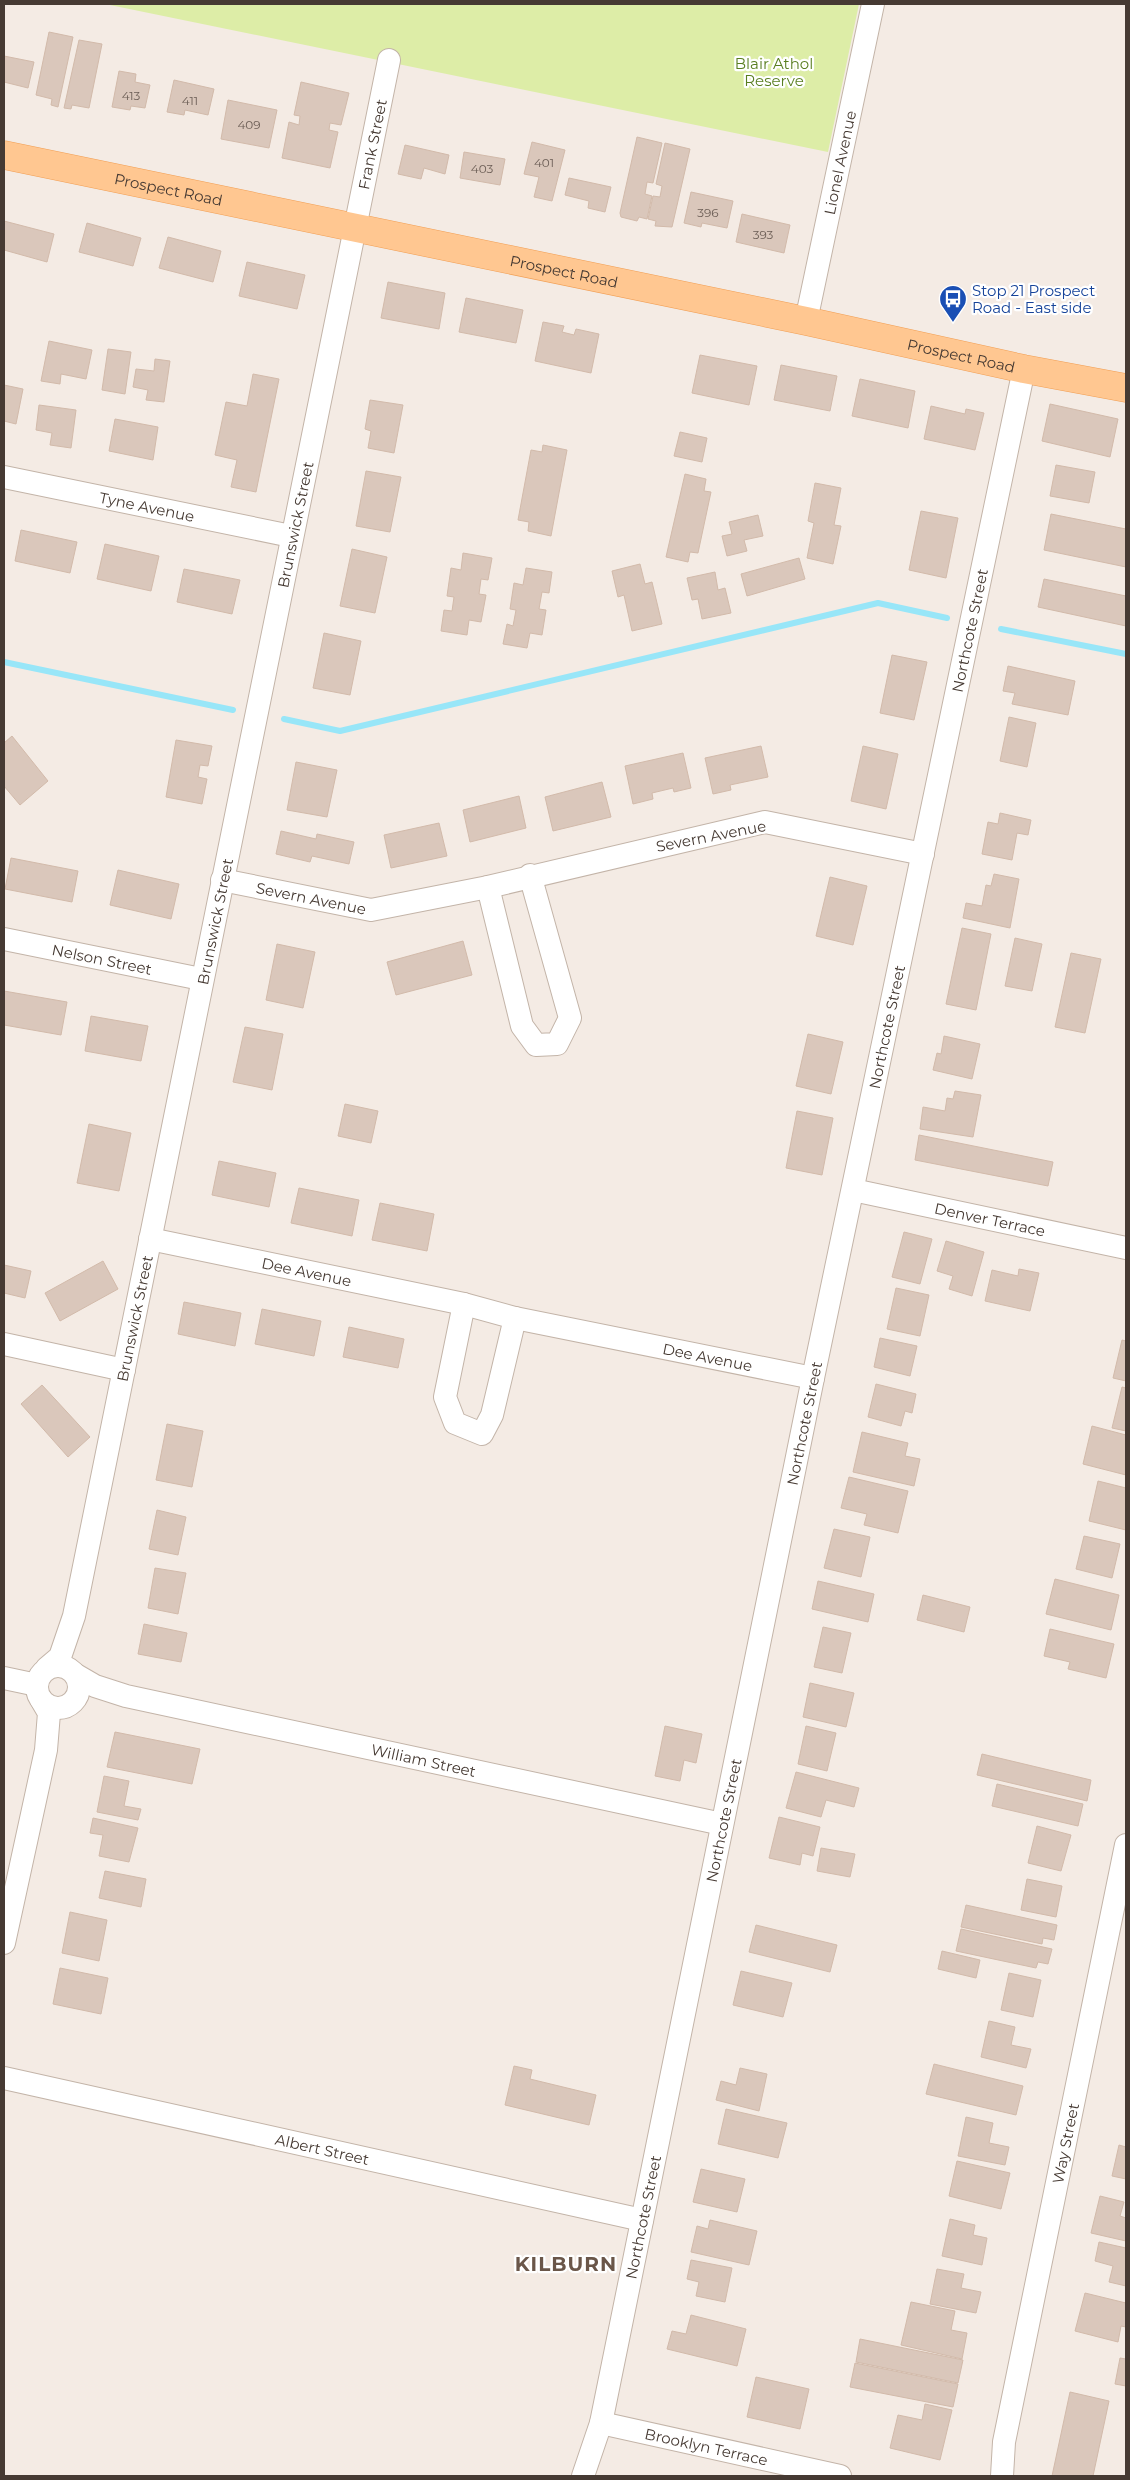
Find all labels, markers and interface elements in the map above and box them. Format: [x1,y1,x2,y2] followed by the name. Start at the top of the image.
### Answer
[735,54,813,90] park label: Blair Athol Reserve
[122,88,141,103] house number: 413
[182,93,198,108] house number: 411
[354,97,390,191] street label: Frank Street
[819,109,860,216] street label: Lionel Avenue
[237,117,261,132] house number: 409
[534,155,554,170] house number: 401
[471,161,493,176] house number: 403
[113,169,224,210] street label: Prospect Road
[697,205,719,220] house number: 396
[753,227,774,242] house number: 393
[508,250,620,291] street label: Prospect Road
[972,281,1095,317] place label: Stop 21 Prospect Road - East side
[938,284,968,323] bus stop icon: Stop 21 Prospect Road - East side
[905,334,1017,376] street label: Prospect Road
[273,460,317,589] street label: Brunswick Street
[98,487,196,525] street label: Tyne Avenue
[947,567,992,694] street label: Northcote Street
[654,816,768,856] street label: Severn Avenue
[193,857,237,986] street label: Brunswick Street
[255,878,368,918] street label: Severn Avenue
[50,939,154,978] street label: Nelson Street
[864,963,909,1090] street label: Northcote Street
[933,1198,1047,1240] street label: Denver Terrace
[112,1253,156,1383] street label: Brunswick Street
[260,1253,353,1290] street label: Dee Avenue
[661,1338,754,1375] street label: Dee Avenue
[782,1360,826,1487] street label: Northcote Street
[370,1739,478,1780] street label: William Street
[701,1757,745,1884] street label: Northcote Street
[1048,2101,1083,2185] street label: Way Street
[273,2129,371,2168] street label: Albert Street
[621,2154,665,2281] street label: Northcote Street
[515,2252,617,2276] district label: KILBURN
[643,2424,770,2469] street label: Brooklyn Terrace

